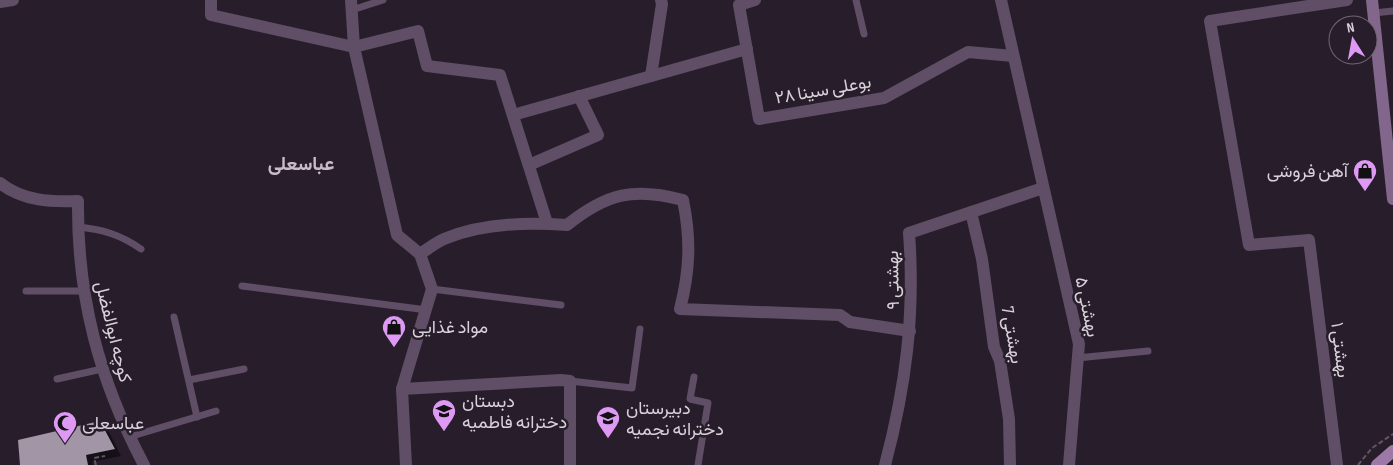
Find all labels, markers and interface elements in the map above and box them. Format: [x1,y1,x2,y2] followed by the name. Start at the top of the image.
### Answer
[1328,15,1378,65] north arrow
[1345,19,1356,37] text: N
[773,71,873,109] street label: بوعلی سینا ۲۸
[268,153,334,176] district label: عباسعلی
[1352,158,1378,192] shop icon: آهن فروشی
[1267,161,1350,182] place label: آهن فروشی
[882,250,904,310] street label: بهشتی ۹
[1070,275,1104,339] street label: بهشتی ۵
[89,279,136,385] street label: کوچه ابوالفضل
[997,305,1027,365] street label: بهشتی 7
[381,314,407,348] shop icon: مواد غذایی
[412,317,488,338] place label: مواد غذایی
[1326,321,1354,379] street label: بهشتی ۱
[462,391,567,433] place label: دبستان دخترانه فاطمیه
[431,398,457,432] school or university icon: دبستان دخترانه فاطمیه
[626,398,724,440] place label: دبیرستان دخترانه نجمیه
[595,405,621,439] school or university icon: دبیرستان دخترانه نجمیه
[52,410,78,444] mosque icon: عباسعلی
[82,413,144,434] place label: عباسعلی

